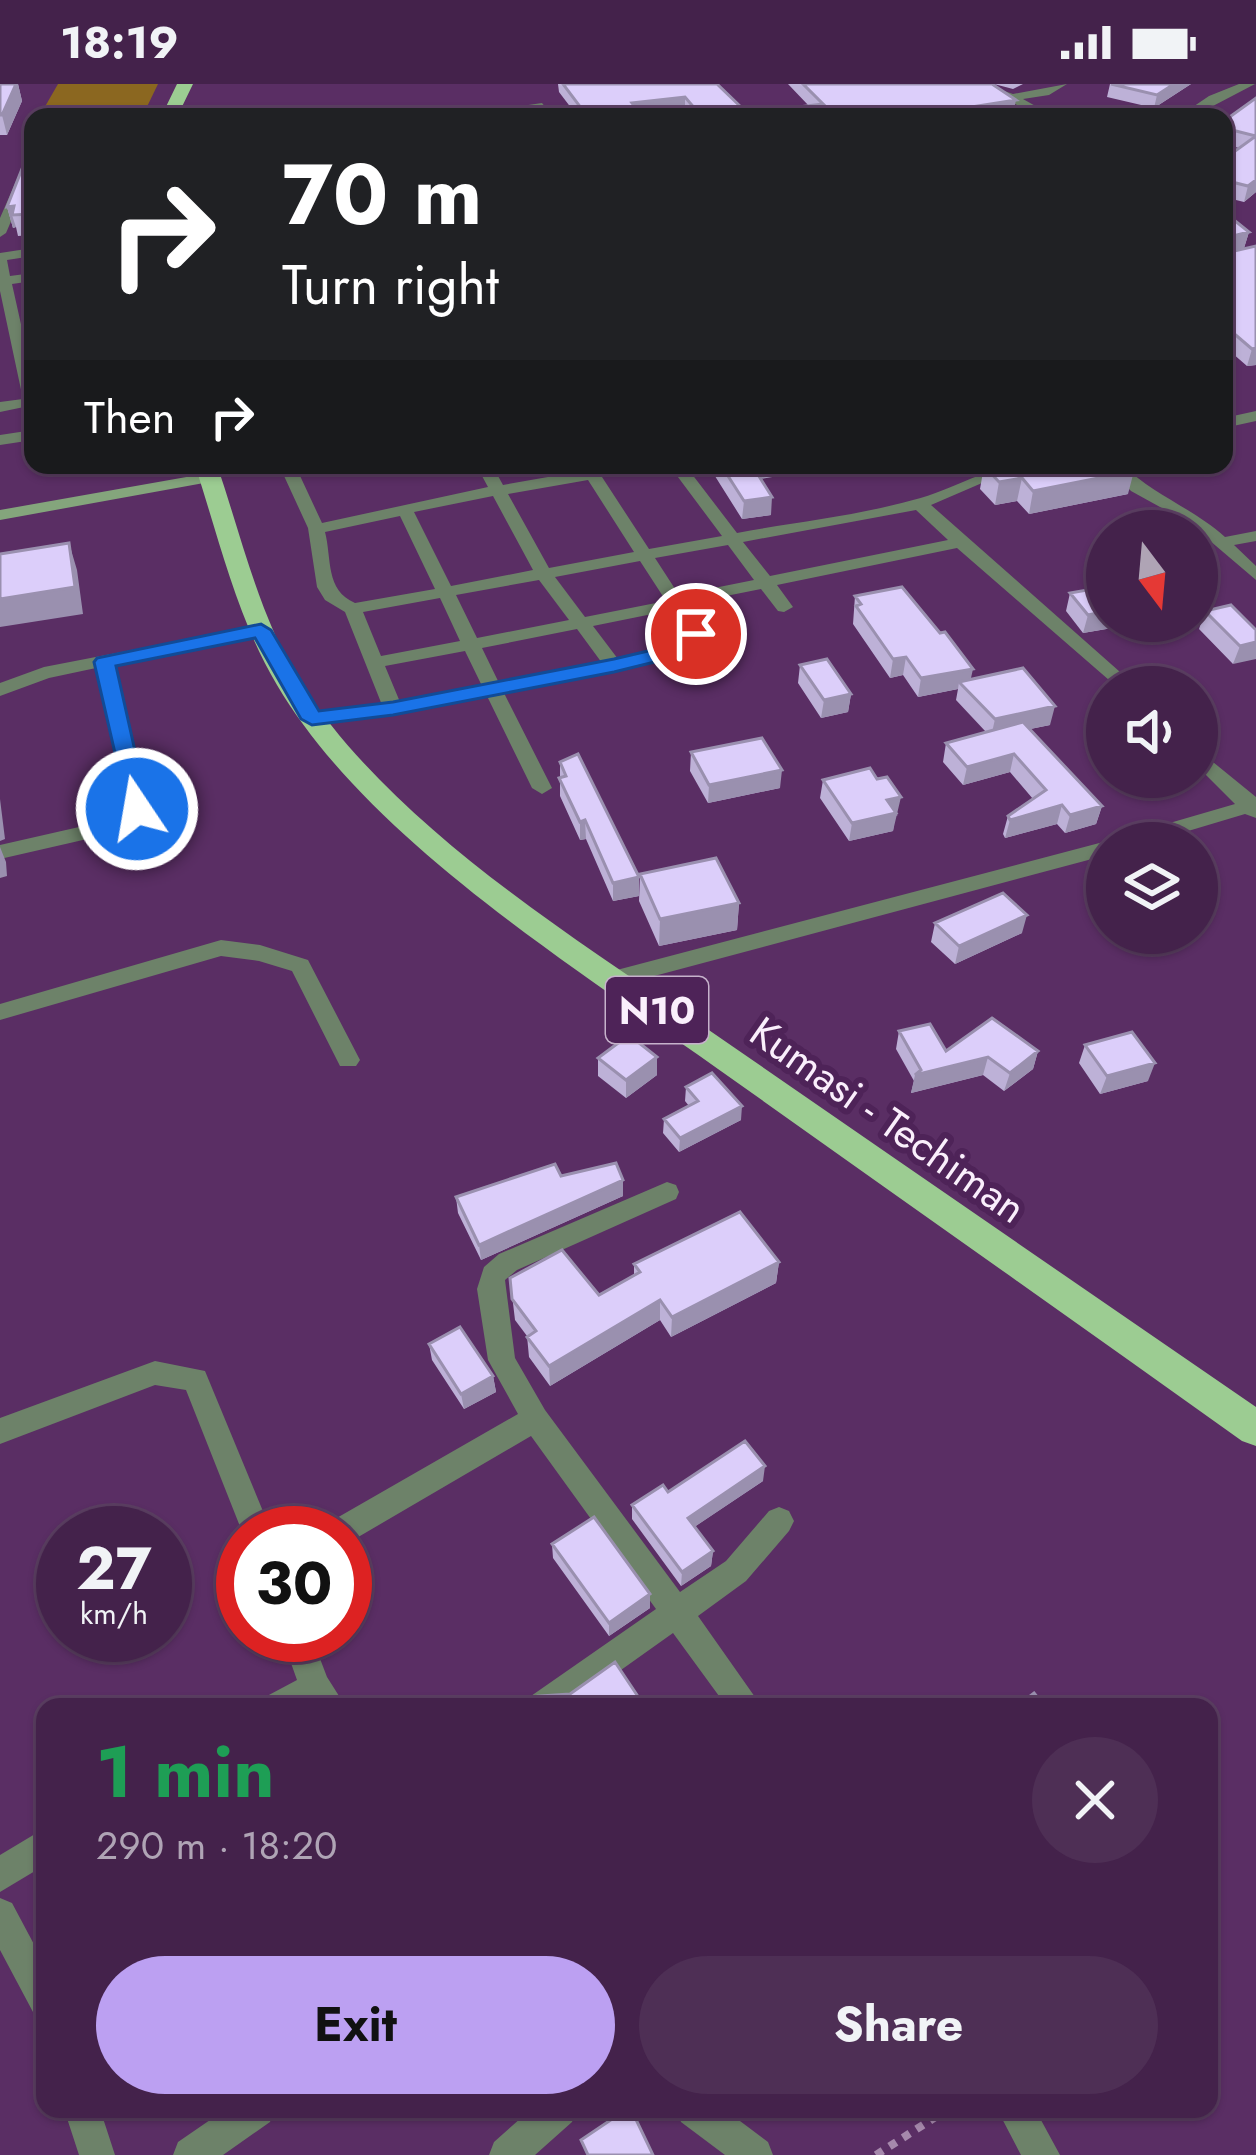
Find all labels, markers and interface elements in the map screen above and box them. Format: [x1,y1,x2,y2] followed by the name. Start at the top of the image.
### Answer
[60,10,179,75] text: 18:19
[282,134,482,256] text: 70 m
[84,156,240,312] icon: right
[282,246,499,324] text: Turn right
[199,384,265,450] icon: right
[84,385,175,450] text: Then
[1086,510,1218,642] north arrow
[1086,510,1218,954] map controls
[645,583,747,685] pin
[663,601,729,667] icon: arrive
[1086,666,1218,798] button: sound
[74,746,200,872] position arrow
[1086,822,1218,954] button: layers
[606,977,708,1043] road number: N10
[738,1002,1038,1238] street label: Kumasi - Techiman
[216,1506,372,1662] speed limit sign: 30
[76,1525,152,1612] text: 27
[80,1592,148,1635] text: km/h
[96,1720,275,1824] text: 1 min
[1032,1737,1158,1863] button: close
[96,1817,337,1874] text: 290 m · 18:20
[96,1956,615,2094] button: Exit
[639,1956,1158,2094] button: Share

